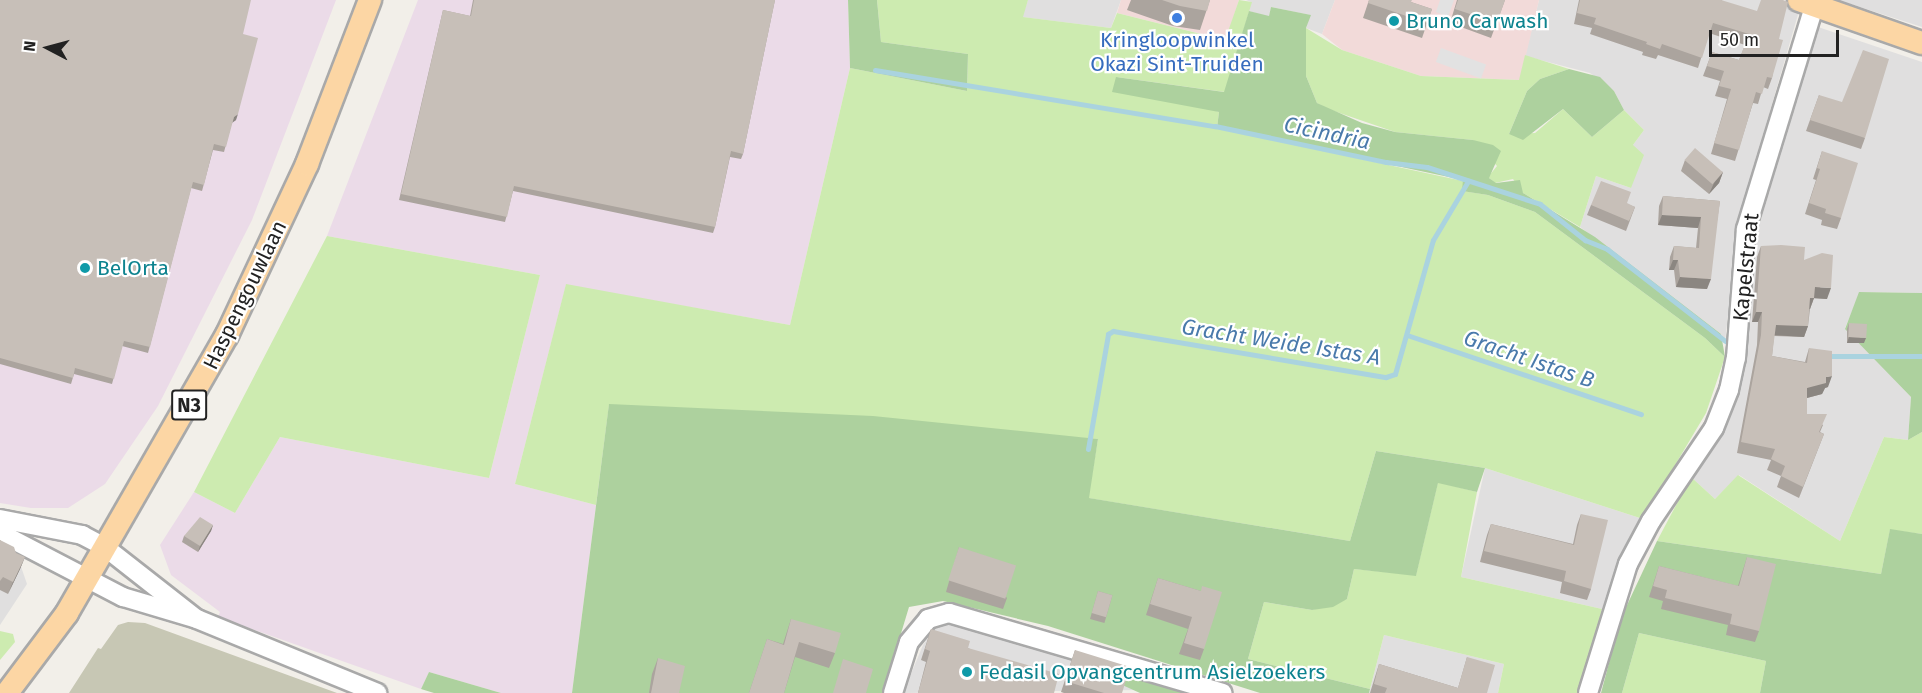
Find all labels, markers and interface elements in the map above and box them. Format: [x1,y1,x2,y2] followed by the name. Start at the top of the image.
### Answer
[1406,8,1548,34] place label: Bruno Carwash
[1170,11,1184,25] marker: Kringloopwinkel Okazi Sint-Truiden
[1387,14,1401,28] marker: Bruno Carwash
[18,18,78,78] north arrow
[1712,18,1842,56] scale bar
[1090,27,1264,77] place label: Kringloopwinkel Okazi Sint-Truiden
[1720,29,1759,51] text: 50 m
[20,40,40,52] text: N
[1281,111,1373,155] water label: Cicindria
[1728,212,1764,322] street label: Kapelstraat
[198,216,292,374] street label: Haspengouwlaan
[97,255,169,281] place label: BelOrta
[78,261,92,275] marker: BelOrta
[1180,313,1382,371] water label: Gracht Weide Istas A
[1460,324,1598,394] water label: Gracht Istas B
[171,388,207,422] road number: N3
[979,659,1325,685] place label: Fedasil Opvangcentrum Asielzoekers
[960,665,974,679] marker: Fedasil Opvangcentrum Asielzoekers

